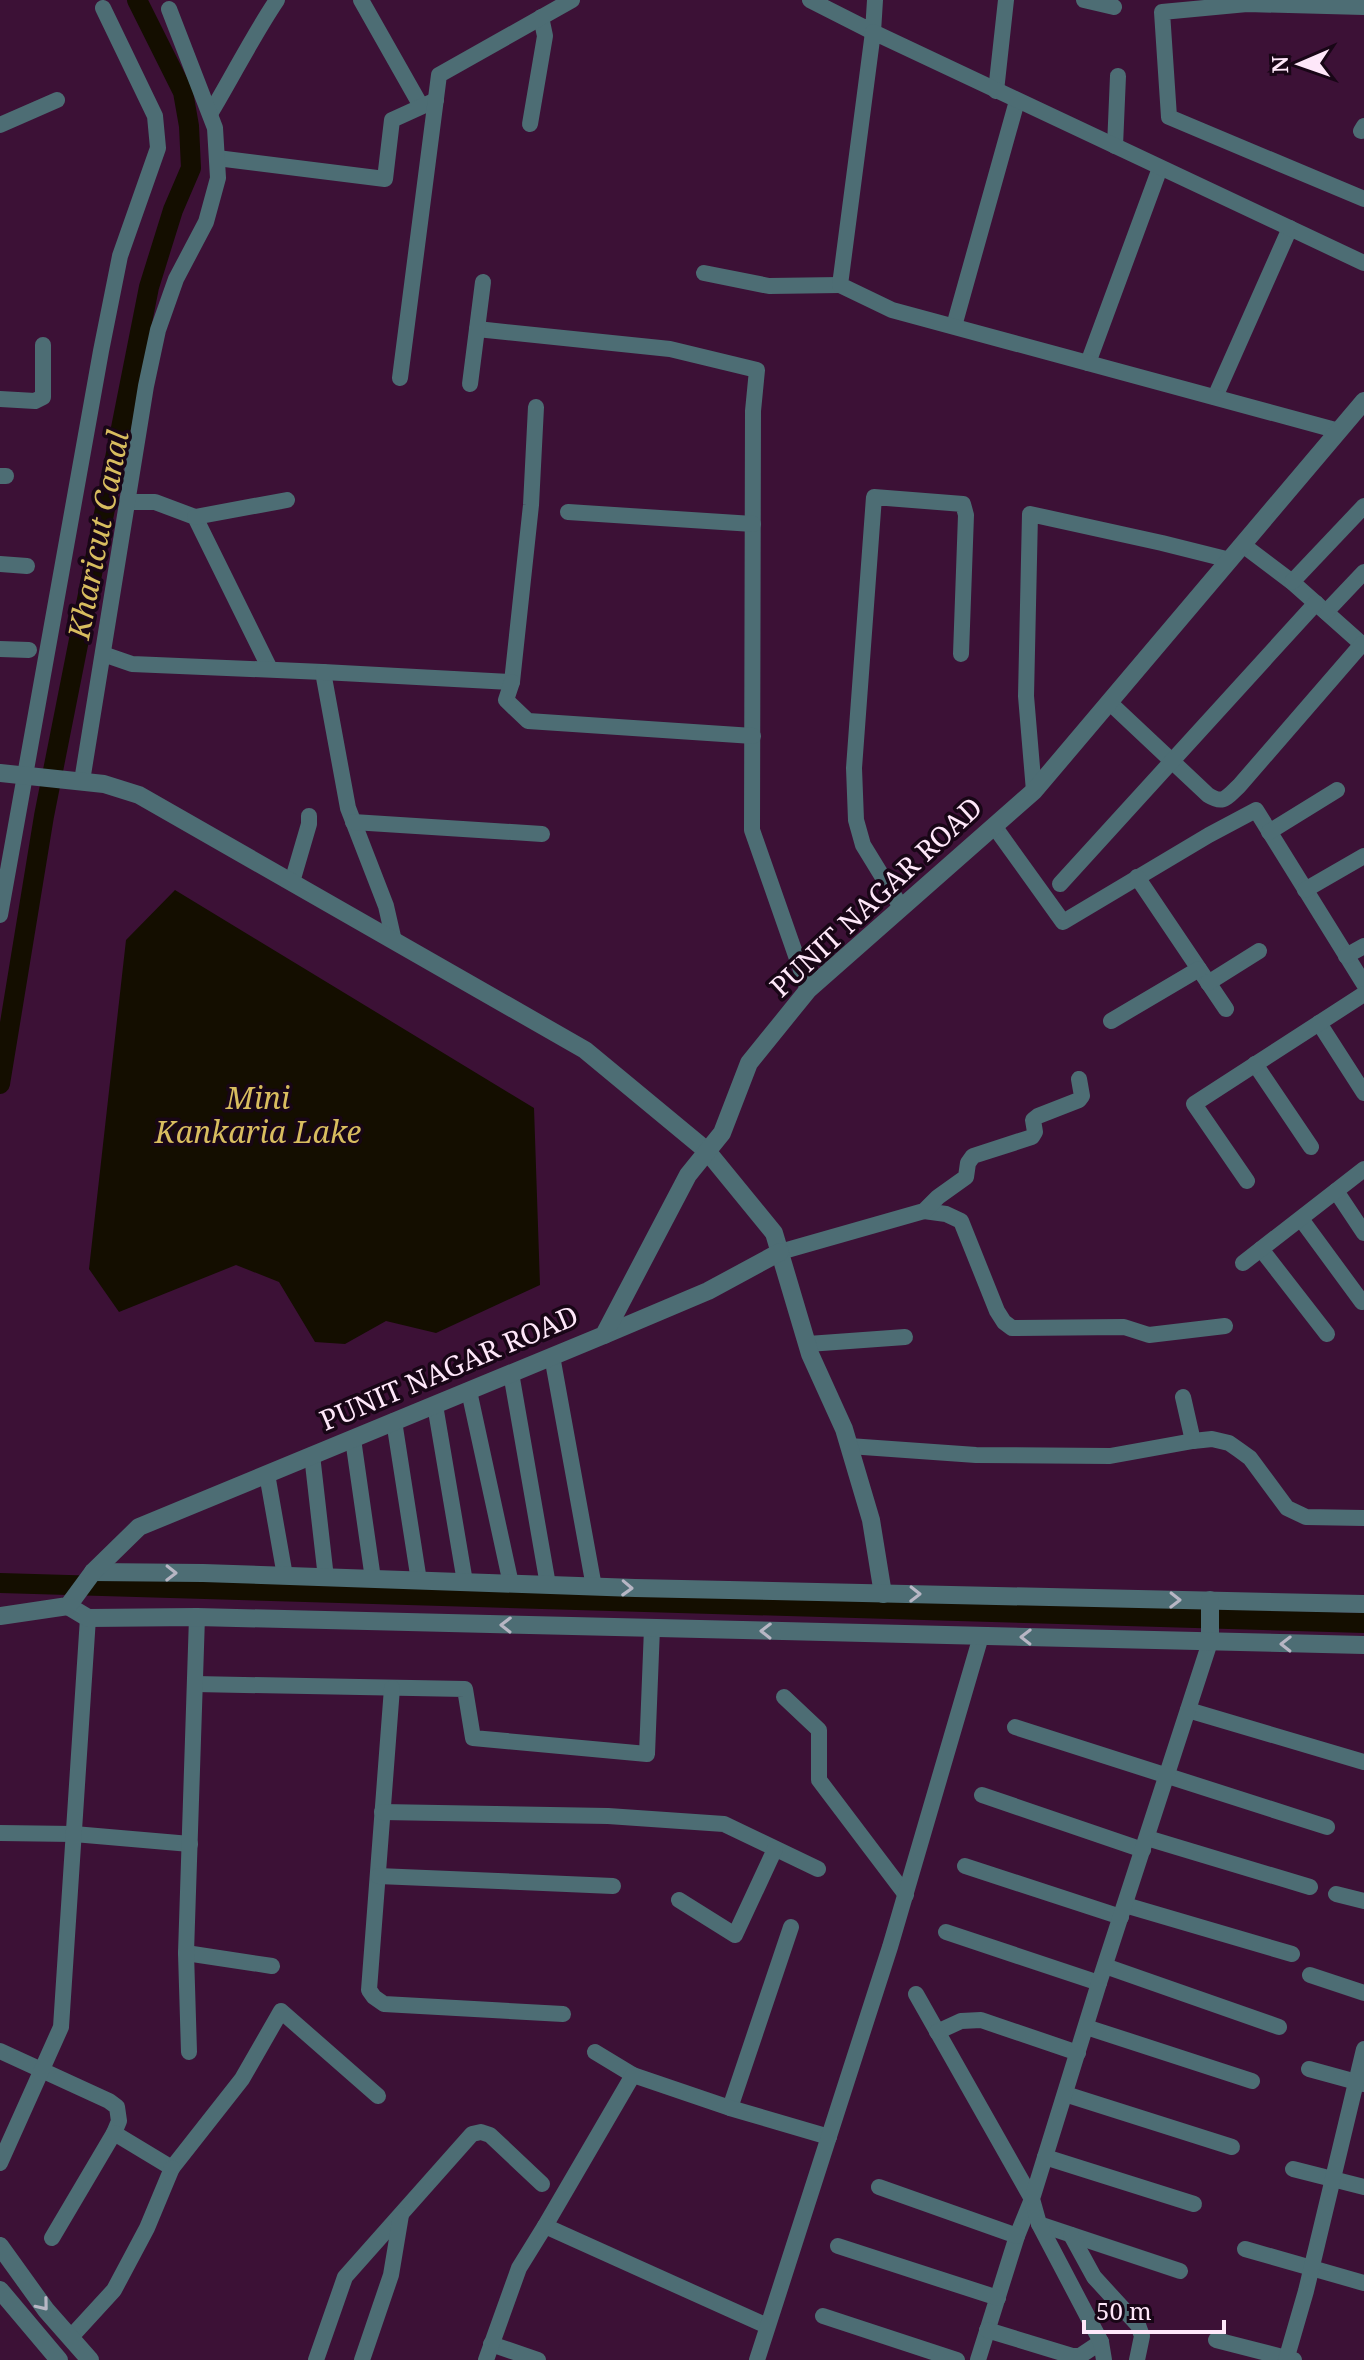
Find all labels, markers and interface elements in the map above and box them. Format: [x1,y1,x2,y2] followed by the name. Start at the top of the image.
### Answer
[1260,24,1340,104] north arrow
[1264,56,1294,74] text: N
[57,427,138,643] water label: Kharicut Canal
[761,788,990,1005] street label: PUNIT NAGAR ROAD
[154,1077,361,1152] water label: Mini Kankaria Lake
[314,1295,584,1439] street label: PUNIT NAGAR ROAD
[165,1564,178,1582] one-way arrow
[621,1579,634,1596] one-way arrow
[909,1586,922,1603] one-way arrow
[1169,1591,1182,1608] one-way arrow
[499,1616,512,1633] one-way arrow
[759,1622,772,1640] one-way arrow
[1019,1629,1032,1646] one-way arrow
[1279,1635,1292,1652] one-way arrow
[1084,2284,1224,2334] scale bar
[1096,2294,1152,2327] text: 50 m
[33,2296,47,2311] one-way arrow

